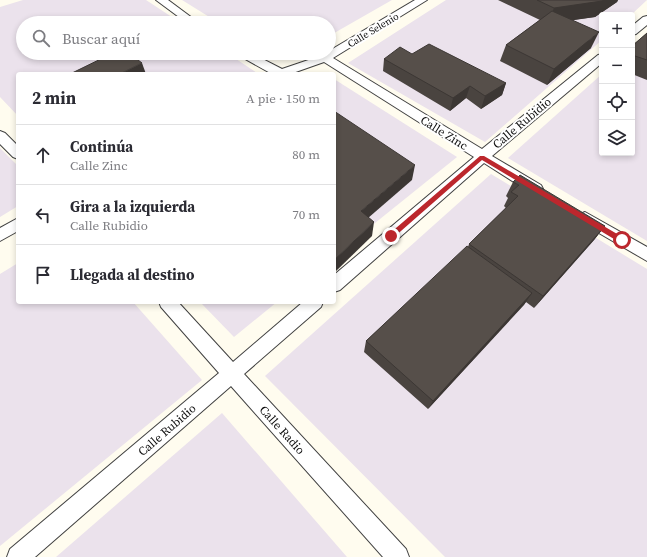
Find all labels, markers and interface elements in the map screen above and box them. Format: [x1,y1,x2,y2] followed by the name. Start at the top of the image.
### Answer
[345,9,401,50] street label: Calle Selenio
[599,12,635,156] map controls
[599,12,635,48] button: +
[16,16,336,60] search box
[30,27,52,49] icon: search
[62,28,140,49] text: Buscar aquí
[599,48,635,84] button: −
[599,84,635,120] button: locate
[32,86,76,110] text: 2 min
[246,90,320,107] text: A pie · 150 m
[489,94,555,152] street label: Calle Rubidio
[417,112,471,154] street label: Calle Zinc
[599,120,635,156] button: layers
[70,136,133,157] text: Continúa
[32,144,54,166] icon: ahead
[292,146,320,163] text: 80 m
[70,157,128,174] text: Calle Zinc
[70,196,195,217] text: Gira a la izquierda
[32,204,54,226] icon: left
[292,206,320,223] text: 70 m
[70,217,148,234] text: Calle Rubidio
[382,227,400,245] route end
[613,231,631,249] route start
[32,264,54,286] icon: arrive
[70,264,195,285] text: Llegada al destino
[135,400,200,460] street label: Calle Rubidio
[256,402,309,458] street label: Calle Radio

